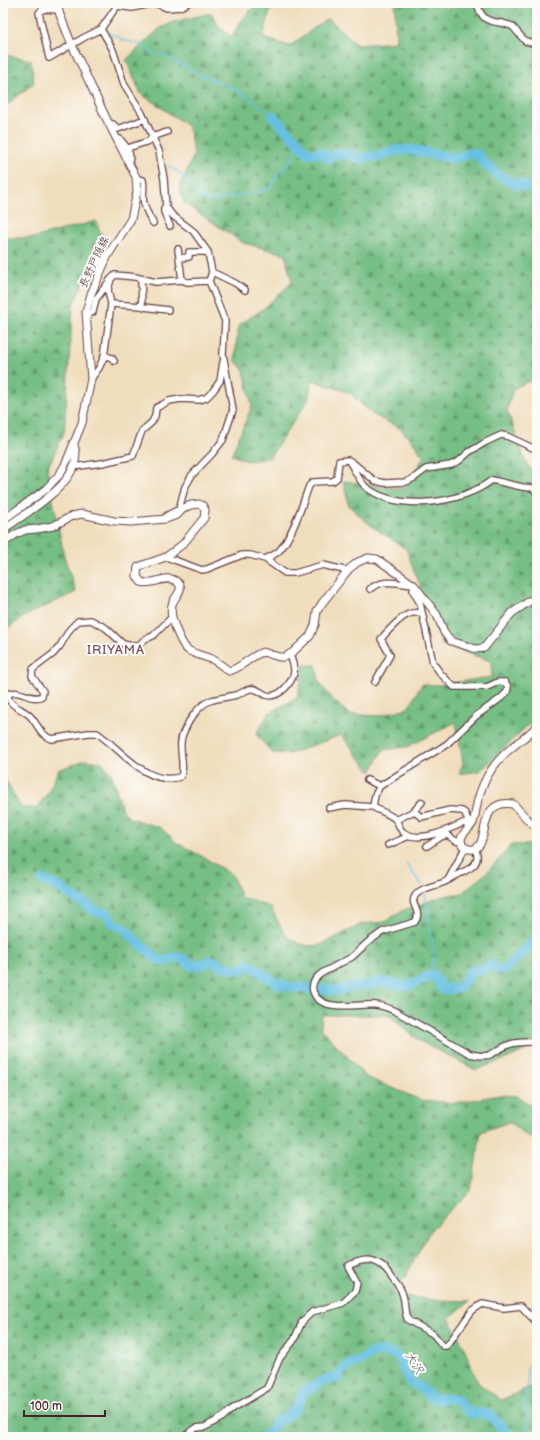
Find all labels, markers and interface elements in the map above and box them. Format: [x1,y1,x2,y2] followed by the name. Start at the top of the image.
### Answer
[76,234,112,290] street label: 長野戸隠線
[87,642,145,658] district label: IRIYAMA
[401,1349,427,1378] water label: 大沢
[24,1392,105,1418] scale bar
[30,1399,62,1414] text: 100 m

